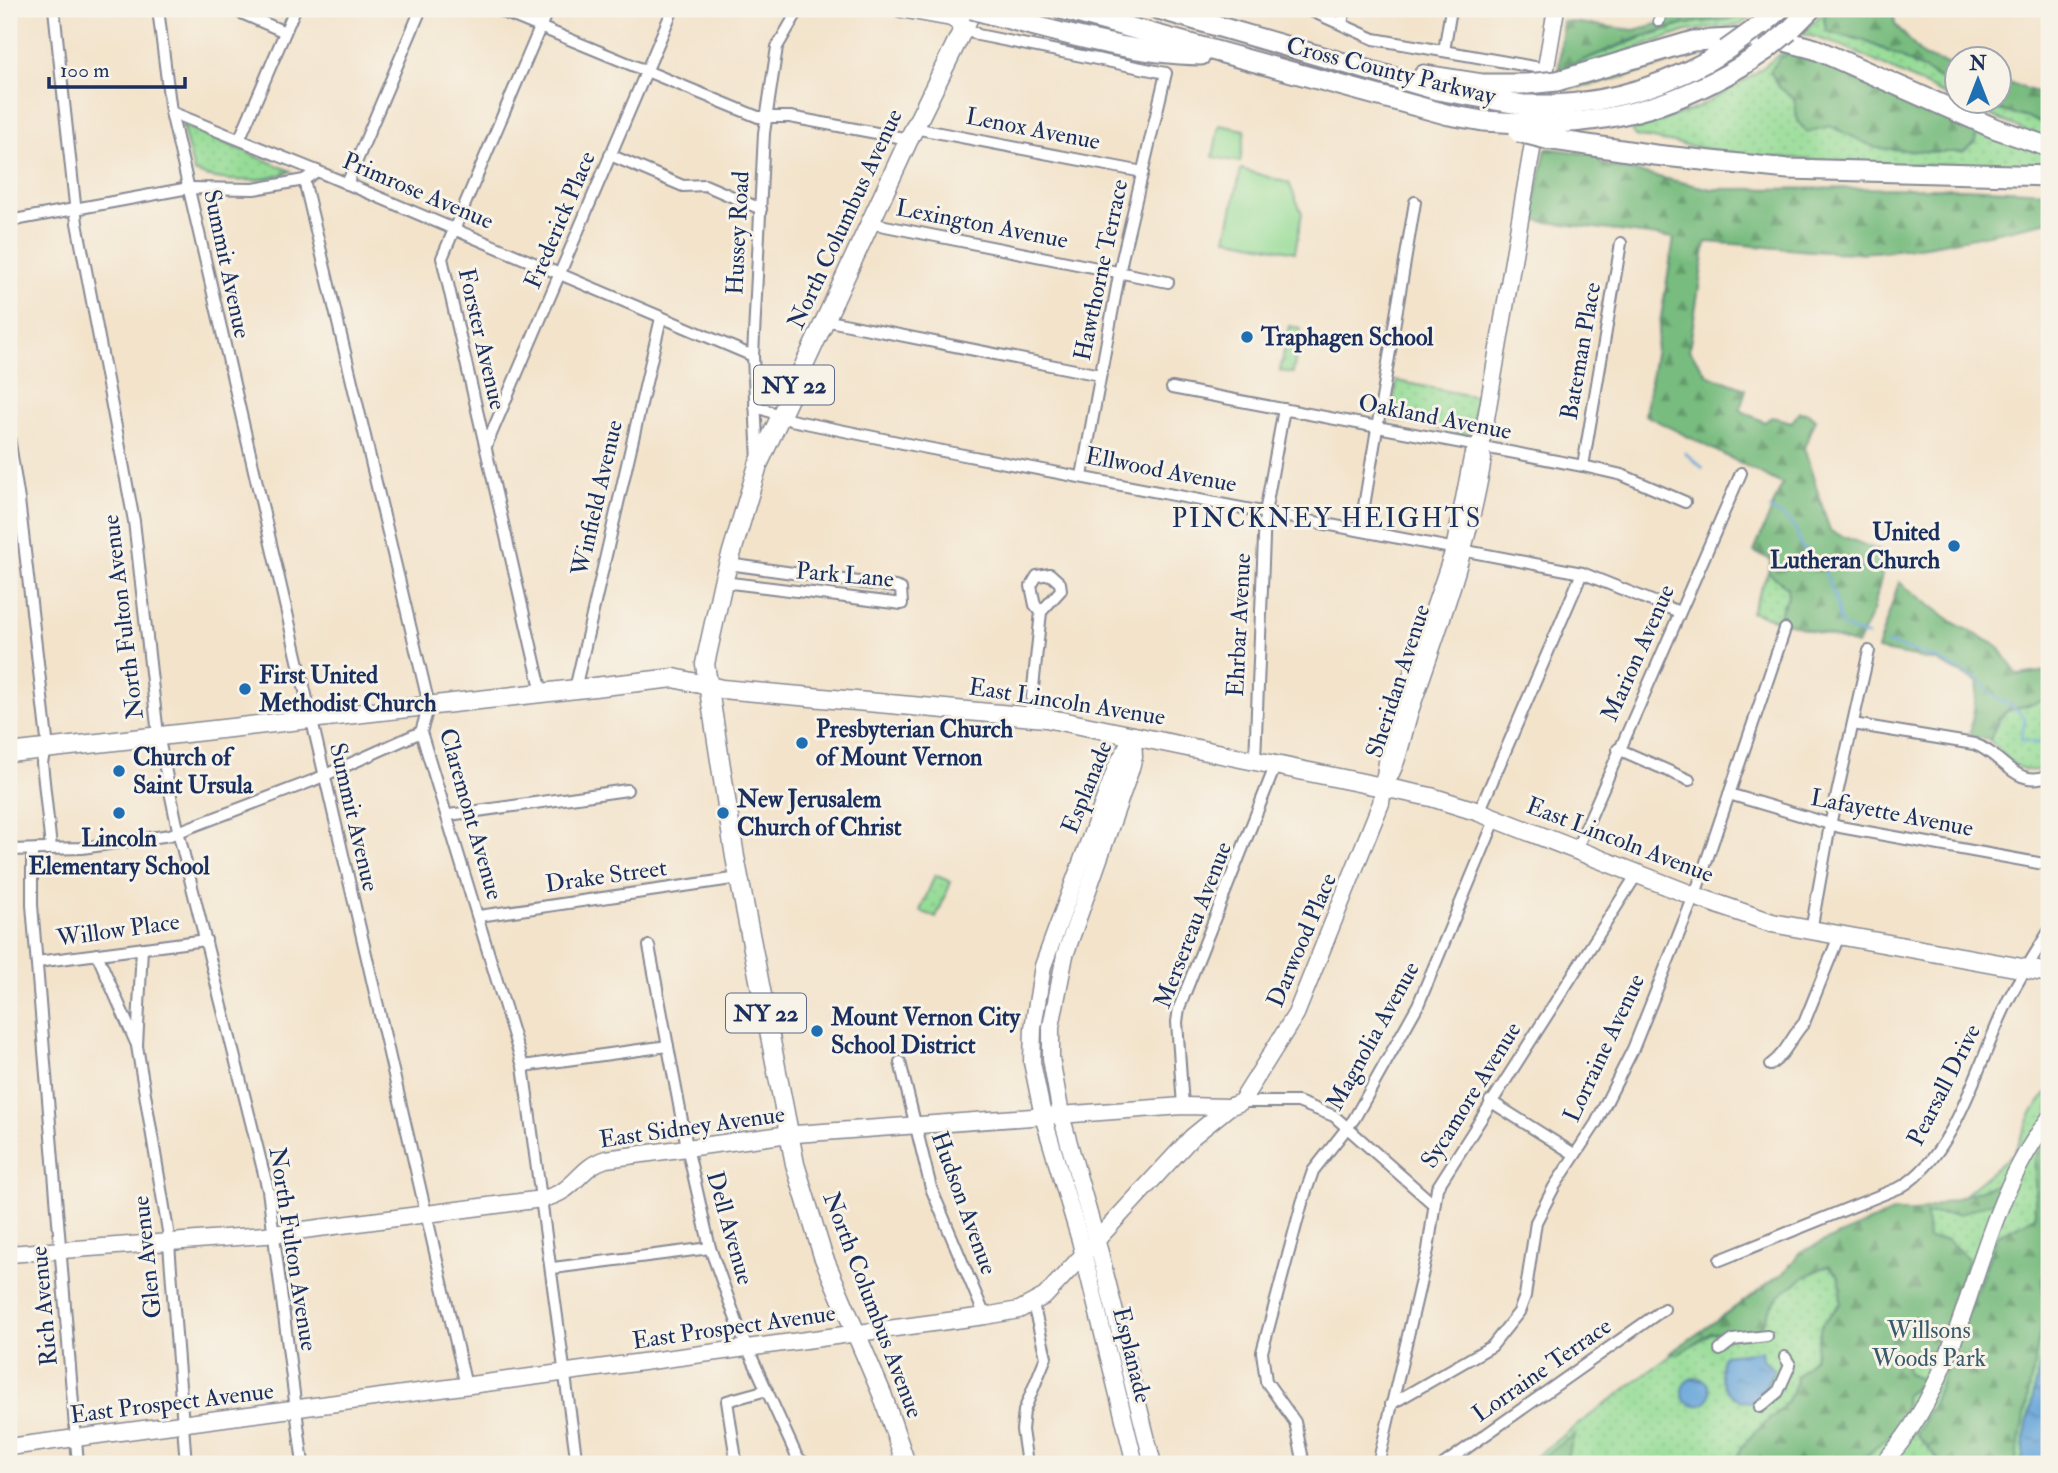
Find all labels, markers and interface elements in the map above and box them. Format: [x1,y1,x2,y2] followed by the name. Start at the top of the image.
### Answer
[1283,30,1499,112] street label: Cross County Parkway
[49,46,186,90] scale bar
[1942,46,2012,116] north arrow
[1968,52,1987,76] text: N
[60,57,110,84] text: 100 m
[963,101,1103,157] street label: Lenox Avenue
[780,104,910,334] street label: North Columbus Avenue
[338,145,498,237] street label: Primrose Avenue
[517,147,603,293] street label: Frederick Place
[719,170,757,296] street label: Hussey Road
[1067,176,1135,364] street label: Hawthorne Terrace
[196,187,258,341] street label: Summit Avenue
[893,192,1071,256] street label: Lexington Avenue
[451,265,513,413] street label: Forster Avenue
[1554,280,1608,422] street label: Bateman Place
[1260,322,1434,353] place label: Traphagen School
[1239,329,1255,345] marker: Traphagen School
[754,366,834,404] road number: NY 22
[1356,387,1514,447] street label: Oakland Avenue
[564,417,630,580] street label: Winfield Avenue
[1083,440,1239,500] street label: Ellwood Avenue
[1172,503,1482,535] district label: PINCKNEY HEIGHTS
[95,513,151,721] street label: North Fulton Avenue
[1770,517,1940,576] place label: United Lutheran Church
[1946,538,1962,554] marker: United Lutheran Church
[1220,552,1258,698] street label: Ehrbar Avenue
[795,555,895,595] street label: Park Lane
[1594,580,1682,726] street label: Marion Avenue
[1359,600,1437,762] street label: Sheridan Avenue
[258,660,437,719] place label: First United Methodist Church
[967,671,1167,733] street label: East Lincoln Avenue
[237,681,253,697] marker: First United Methodist Church
[816,714,1014,773] place label: Presbyterian Church of Mount Vernon
[432,725,510,903] street label: Claremont Avenue
[794,735,810,751] marker: Presbyterian Church of Mount Vernon
[1054,736,1120,838] street label: Esplanade
[322,740,386,894] street label: Summit Avenue
[133,742,254,801] place label: Church of Saint Ursula
[111,763,127,779] marker: Church of Saint Ursula
[1808,782,1976,844] street label: Lafayette Avenue
[736,784,902,843] place label: New Jerusalem Church of Christ
[1522,790,1718,890] street label: East Lincoln Avenue
[111,805,127,821] marker: Lincoln Elementary School
[715,805,731,821] marker: New Jerusalem Church of Christ
[28,823,210,882] place label: Lincoln Elementary School
[1147,837,1239,1013] street label: Mersereau Avenue
[543,852,669,900] street label: Drake Street
[1260,868,1344,1012] street label: Darwood Place
[53,906,182,954] street label: Willow Place
[1319,956,1427,1116] street label: Magnolia Avenue
[1556,969,1652,1127] street label: Lorraine Avenue
[726,994,806,1032] road number: NY 22
[830,1002,1021,1061] place label: Mount Vernon City School District
[1414,1016,1528,1174] street label: Sycamore Avenue
[1900,1019,1988,1151] street label: Pearsall Drive
[809,1023,825,1039] marker: Mount Vernon City School District
[597,1099,787,1155] street label: East Sidney Avenue
[924,1127,1004,1279] street label: Hudson Avenue
[262,1145,324,1353] street label: North Fulton Avenue
[699,1168,761,1288] street label: Dell Avenue
[816,1188,930,1422] street label: North Columbus Avenue
[125,1194,169,1320] street label: Glen Avenue
[23,1245,65,1367] street label: Rich Avenue
[630,1297,838,1357] street label: East Prospect Avenue
[1105,1304,1159,1406] street label: Esplanade
[1466,1311,1618,1429] street label: Lorraine Terrace
[1871,1315,1987,1374] park label: Willsons Woods Park
[68,1375,276,1431] street label: East Prospect Avenue

